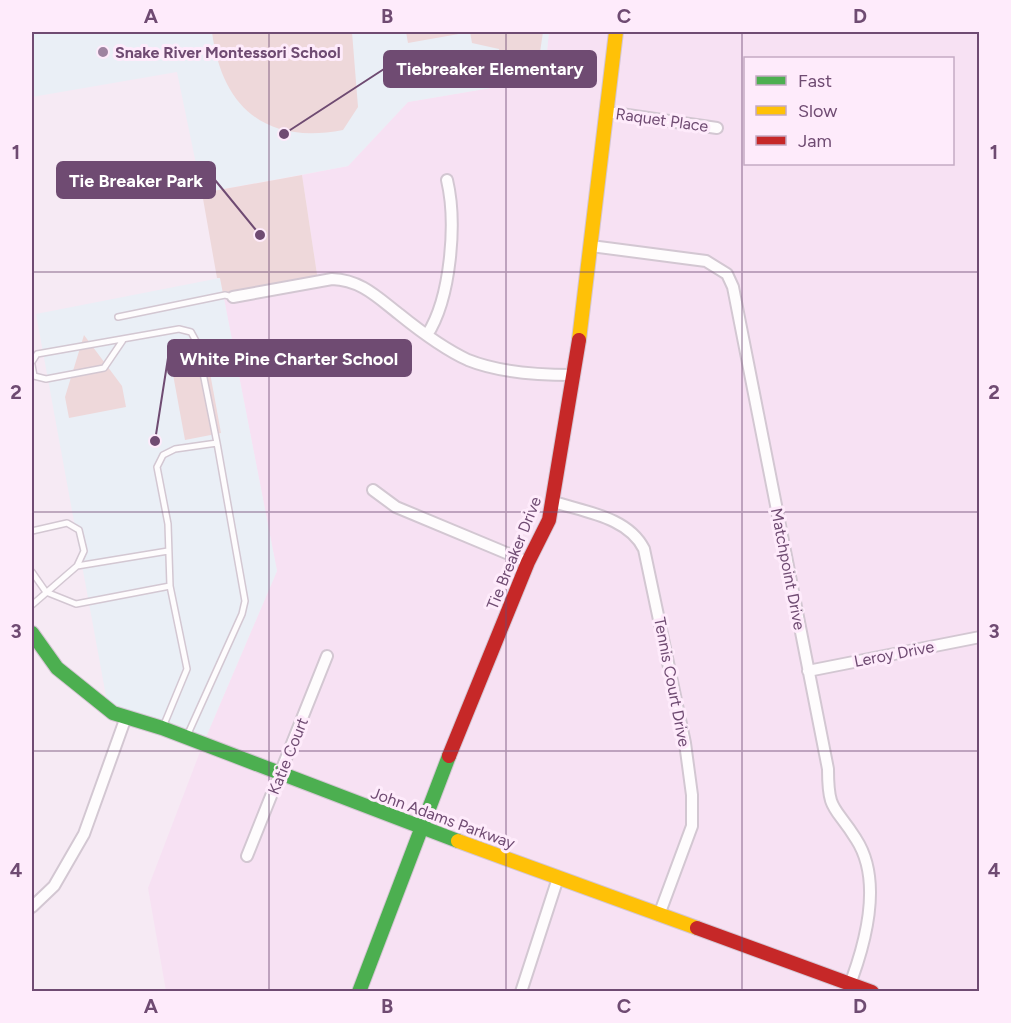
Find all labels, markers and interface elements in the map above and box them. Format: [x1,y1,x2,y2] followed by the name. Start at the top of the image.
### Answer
[144,4,159,28] text: A
[381,4,393,28] text: B
[617,4,631,28] text: C
[853,4,867,28] text: D
[115,43,341,62] place label: Snake River Montessori School
[96,45,110,59] marker: Snake River Montessori School
[384,51,596,87] callout: Tiebreaker Elementary
[744,57,954,165] legend
[396,58,584,80] text: Tiebreaker Elementary
[798,70,832,92] text: Fast
[798,100,837,122] text: Slow
[614,104,710,136] street label: Raquet Place
[798,130,832,152] text: Jam
[12,140,20,164] text: 1
[990,140,998,164] text: 1
[57,162,215,198] callout: Tie Breaker Park
[69,170,203,192] text: Tie Breaker Park
[168,340,411,376] callout: White Pine Charter School
[180,348,398,370] text: White Pine Charter School
[10,380,22,404] text: 2
[988,380,1000,404] text: 2
[483,494,545,612] street label: Tie Breaker Drive
[767,506,809,632] street label: Matchpoint Drive
[650,616,694,749] street label: Tennis Court Drive
[10,619,22,643] text: 3
[988,619,1000,643] text: 3
[852,637,936,671] street label: Leroy Drive
[264,715,312,797] street label: Katie Court
[368,783,518,853] street label: John Adams Parkway
[10,858,23,882] text: 4
[988,858,1001,882] text: 4
[144,994,159,1018] text: A
[381,994,393,1018] text: B
[617,994,631,1018] text: C
[853,994,867,1018] text: D

